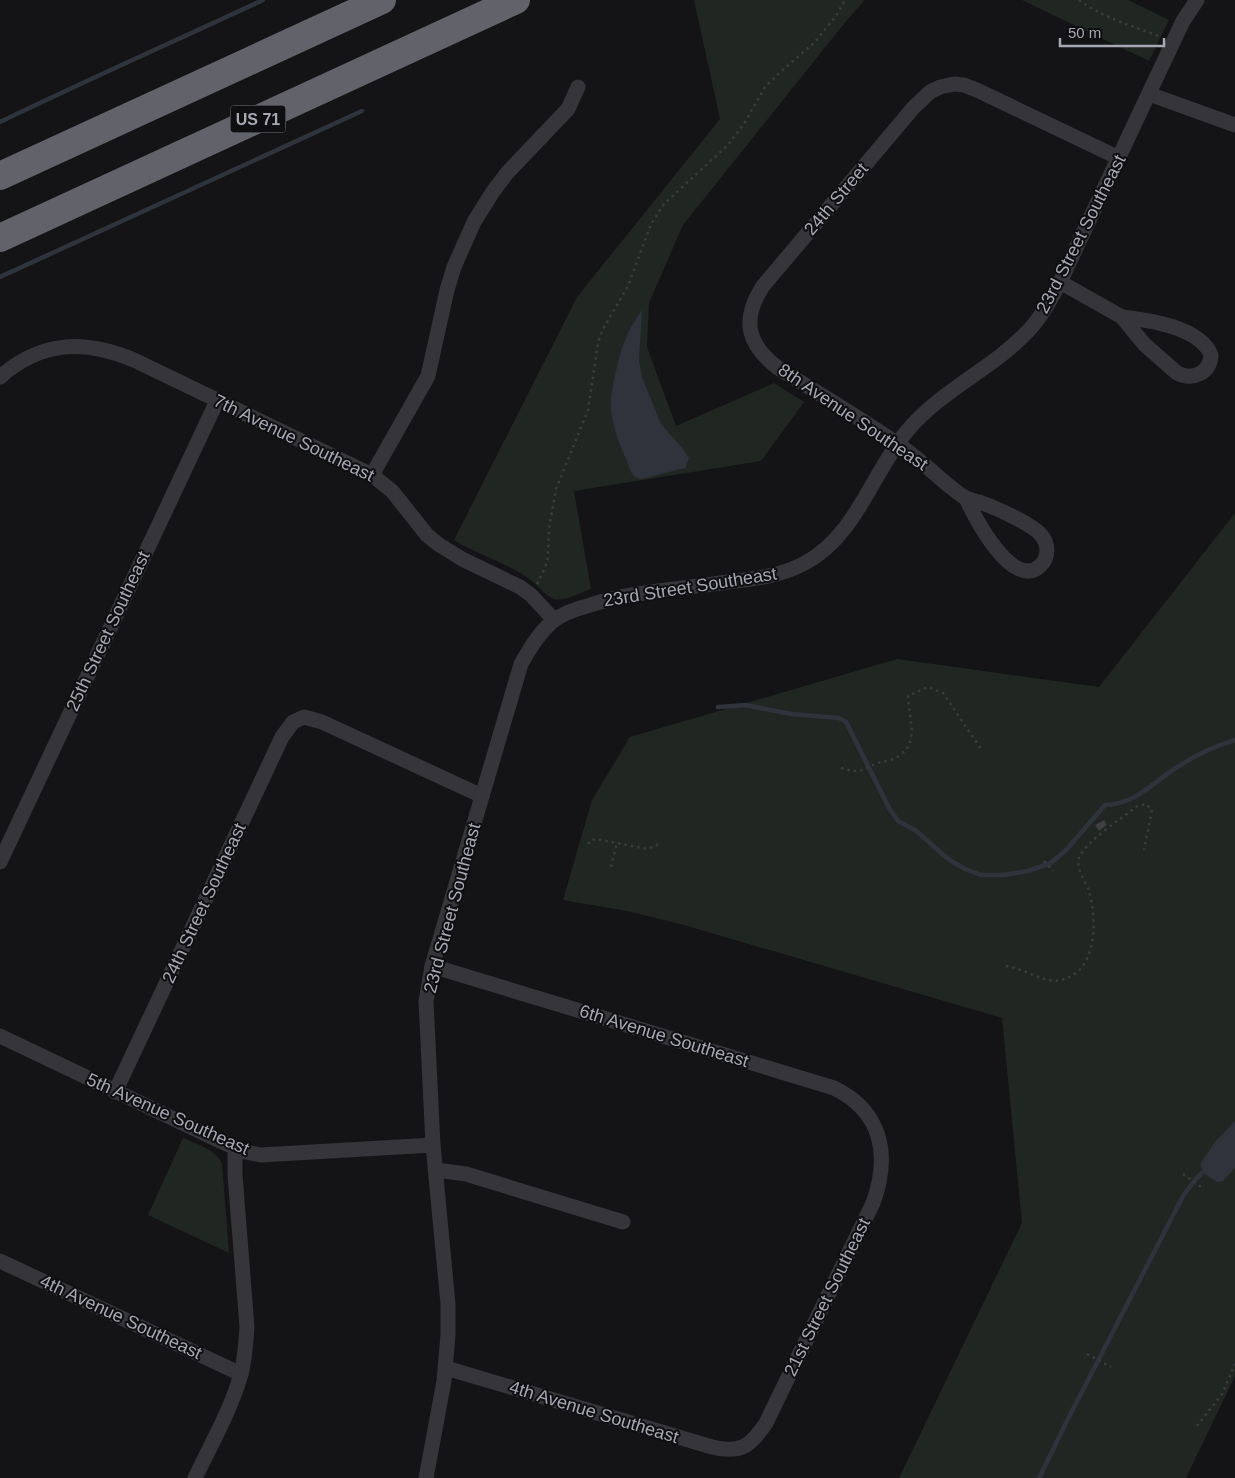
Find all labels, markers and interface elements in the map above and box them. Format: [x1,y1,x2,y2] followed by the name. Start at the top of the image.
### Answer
[1060,15,1164,47] scale bar
[1068,24,1101,41] text: 50 m
[230,106,286,132] road number: US 71
[1032,151,1130,317] street label: 23rd Street Southeast
[800,159,872,239] street label: 24th Street
[775,360,931,474] street label: 8th Avenue Southeast
[211,390,377,486] street label: 7th Avenue Southeast
[62,548,154,714] street label: 25th Street Southeast
[602,563,778,611] street label: 23rd Street Southeast
[158,820,250,986] street label: 24th Street Southeast
[420,821,484,995] street label: 23rd Street Southeast
[577,1001,751,1071] street label: 6th Avenue Southeast
[84,1069,252,1159] street label: 5th Avenue Southeast
[780,1215,874,1379] street label: 21st Street Southeast
[37,1271,205,1363] street label: 4th Avenue Southeast
[507,1377,681,1447] street label: 4th Avenue Southeast

